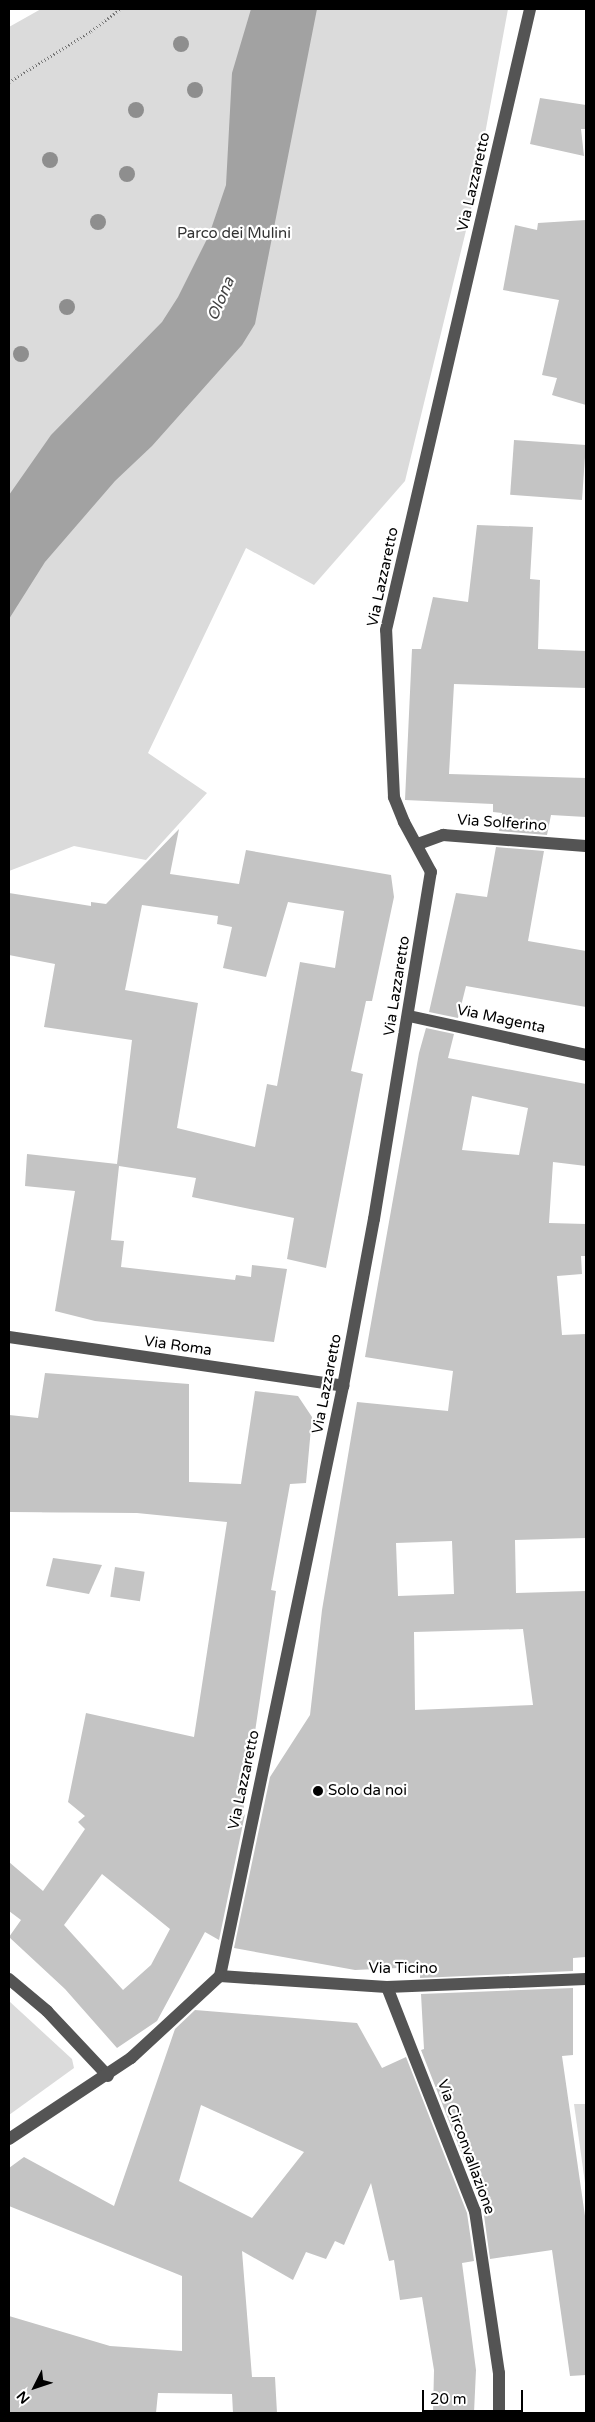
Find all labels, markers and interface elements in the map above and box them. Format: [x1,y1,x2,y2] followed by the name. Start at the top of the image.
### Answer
[454,131,494,233] street label: Via Lazzaretto
[177,225,291,243] park label: Parco dei Mulini
[203,274,239,324] water label: Olona
[364,526,402,628] street label: Via Lazzaretto
[457,811,547,835] street label: Via Solferino
[380,935,414,1037] street label: Via Lazzaretto
[455,1001,547,1037] street label: Via Magenta
[143,1332,213,1360] street label: Via Roma
[309,1333,345,1435] street label: Via Lazzaretto
[225,1729,263,1831] street label: Via Lazzaretto
[328,1782,407,1800] place label: Solo da noi
[312,1785,324,1797] marker: Solo da noi
[368,1960,438,1978] street label: Via Ticino
[433,2077,499,2217] street label: Via Circonvallazione
[10,2362,60,2412] north arrow
[425,2380,526,2412] scale bar
[13,2387,33,2407] text: N
[430,2390,467,2408] text: 20 m

